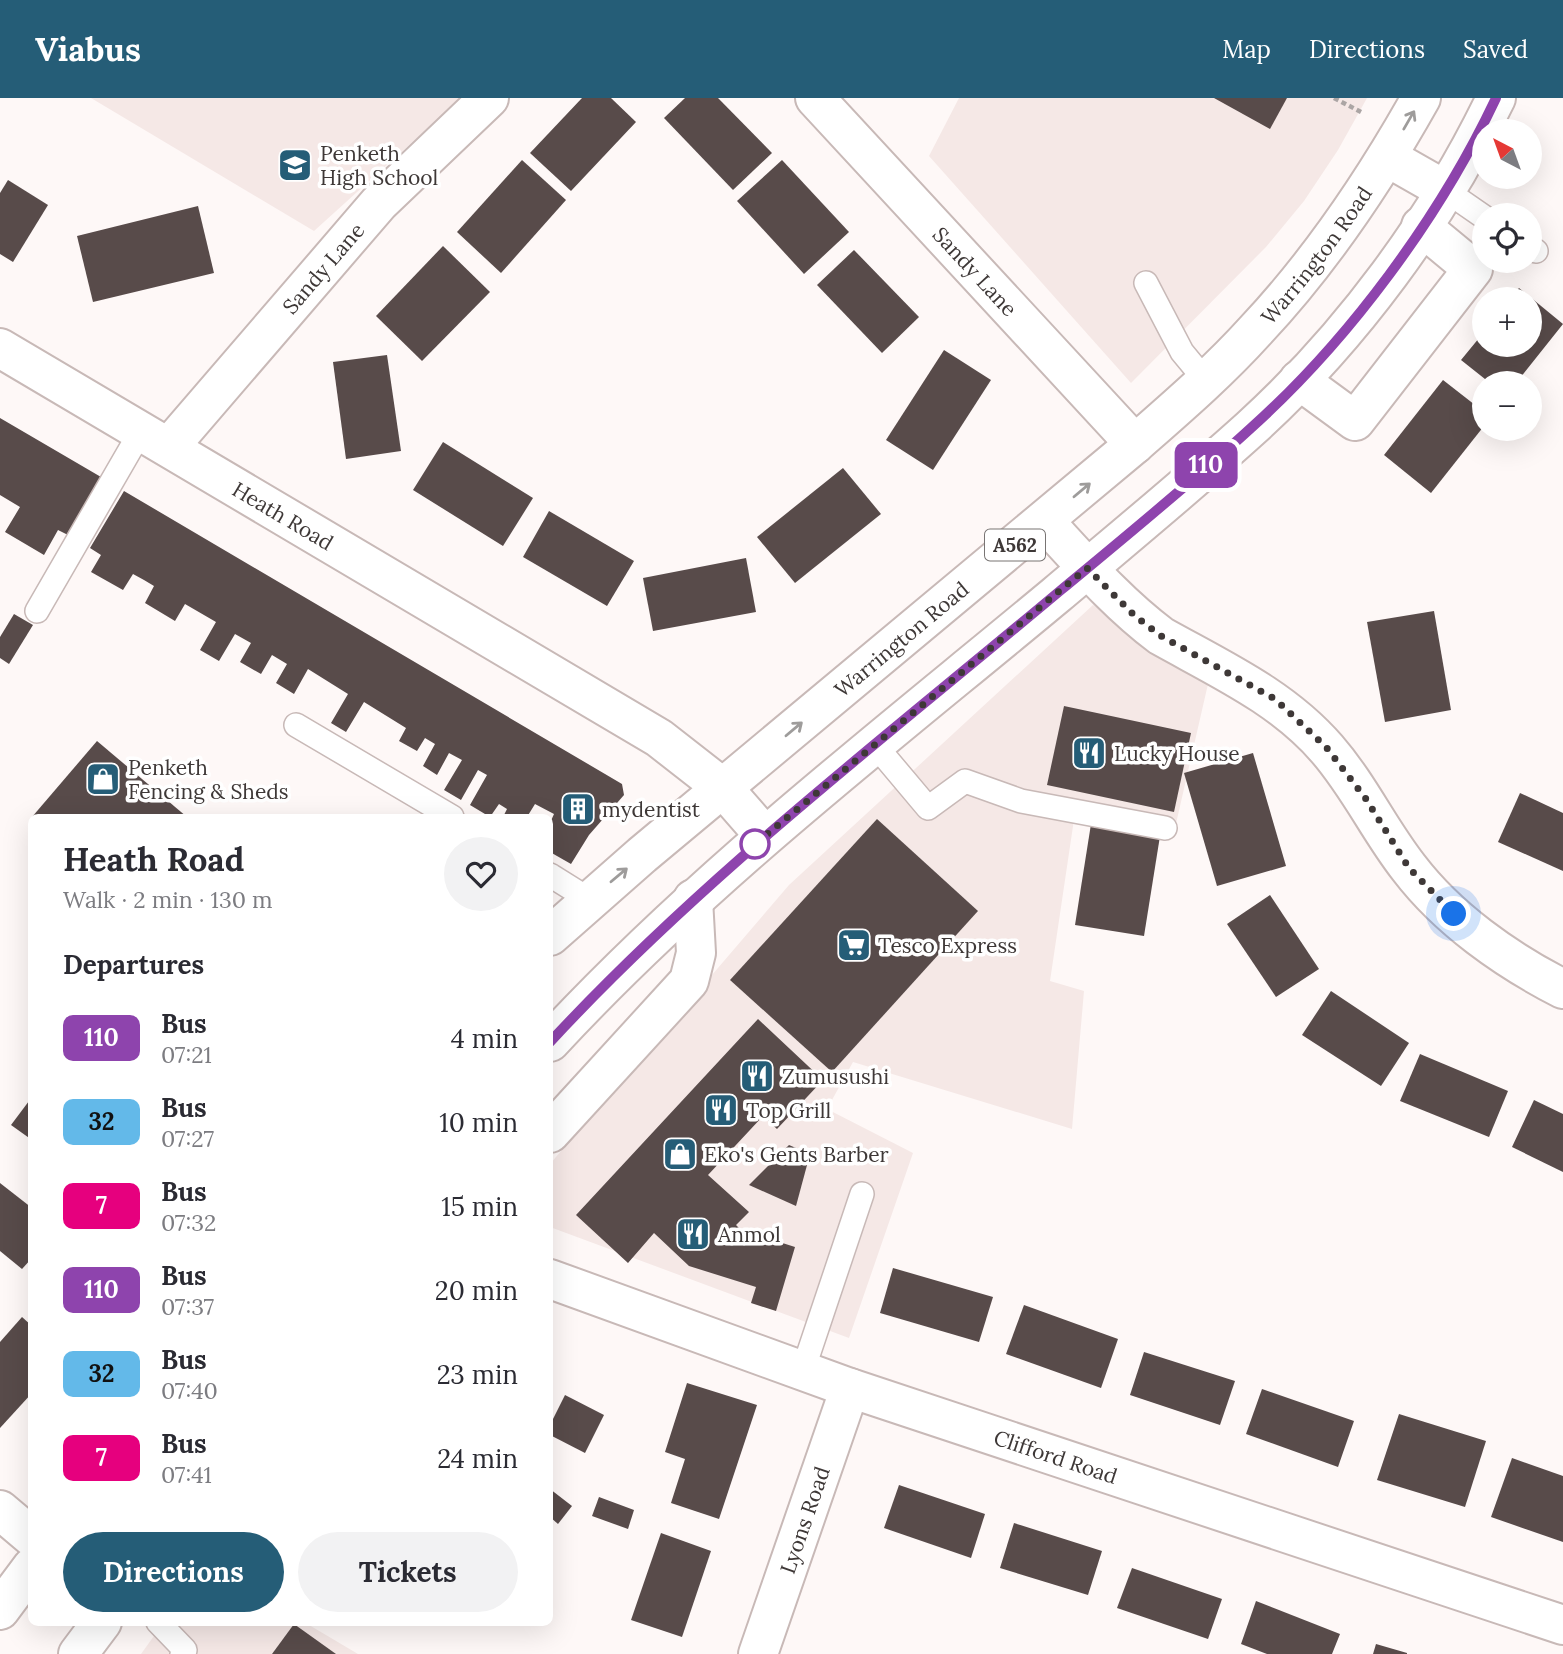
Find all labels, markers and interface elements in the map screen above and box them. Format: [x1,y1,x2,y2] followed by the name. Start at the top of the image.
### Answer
[35,28,141,70] text: Viabus
[1222,34,1271,65] text: Map
[1309,34,1425,65] text: Directions
[1463,34,1528,65] text: Saved
[1403,110,1416,131] one-way arrow
[1472,119,1542,189] north arrow
[1472,119,1542,441] map controls
[320,140,438,191] place label: Penketh High School
[276,146,314,184] school or university icon: Penketh High School
[1255,181,1377,330] street label: Warrington Road
[1472,203,1542,273] button: locate
[276,217,370,319] street label: Sandy Lane
[927,221,1023,322] street label: Sandy Lane
[1472,287,1542,357] button: +
[1472,371,1542,441] button: −
[1166,442,1246,488] line badge: 110
[1189,449,1223,480] text: 110
[228,475,339,556] street label: Heath Road
[1072,482,1090,498] one-way arrow
[985,530,1045,560] road number: A562
[828,575,974,703] street label: Warrington Road
[784,722,802,737] one-way arrow
[1070,734,1108,772] restaurant icon: Lucky House
[1114,740,1240,767] place label: Lucky House
[128,754,288,805] place label: Penketh Fencing & Sheds
[84,760,122,798] shop icon: Penketh Fencing & Sheds
[559,790,597,828] building icon: mydentist
[602,796,701,823] place label: mydentist
[740,829,770,859] unlabelled marker
[444,837,518,911] button: heart
[63,838,244,880] text: Heath Road
[610,867,628,883] one-way arrow
[63,885,273,914] text: Walk · 2 min · 130 m
[1436,896,1471,931] your location
[835,926,873,964] supermarket icon: Tesco Express
[878,932,1017,959] place label: Tesco Express
[63,948,204,981] text: Departures
[161,1007,207,1040] text: Bus
[84,1022,119,1053] text: 110
[451,1022,518,1055] text: 4 min
[161,1040,212,1069] text: 07:21
[738,1057,776,1095] restaurant icon: Zumusushi
[782,1063,889,1090] place label: Zumusushi
[161,1091,207,1124] text: Bus
[702,1091,740,1129] restaurant icon: Top Grill
[746,1097,831,1124] place label: Top Grill
[88,1106,115,1137] text: 32
[439,1106,518,1139] text: 10 min
[161,1124,214,1153] text: 07:27
[661,1135,699,1173] shop icon: Eko's Gents Barber
[704,1141,889,1168] place label: Eko's Gents Barber
[161,1175,207,1208] text: Bus
[96,1190,107,1221] text: 7
[441,1190,518,1223] text: 15 min
[161,1208,216,1237] text: 07:32
[674,1215,712,1253] restaurant icon: Anmol
[717,1221,781,1248] place label: Anmol
[161,1259,207,1292] text: Bus
[84,1274,119,1305] text: 110
[435,1274,518,1307] text: 20 min
[161,1292,214,1321] text: 07:37
[161,1343,207,1376] text: Bus
[88,1358,115,1389] text: 32
[437,1358,518,1391] text: 23 min
[161,1376,218,1405] text: 07:40
[990,1423,1121,1490] street label: Clifford Road
[161,1427,207,1460] text: Bus
[96,1442,107,1473] text: 7
[437,1442,518,1475] text: 24 min
[161,1460,212,1489] text: 07:41
[773,1463,835,1577] street label: Lyons Road
[63,1532,284,1612] button: Directions
[298,1532,518,1612] button: Tickets

